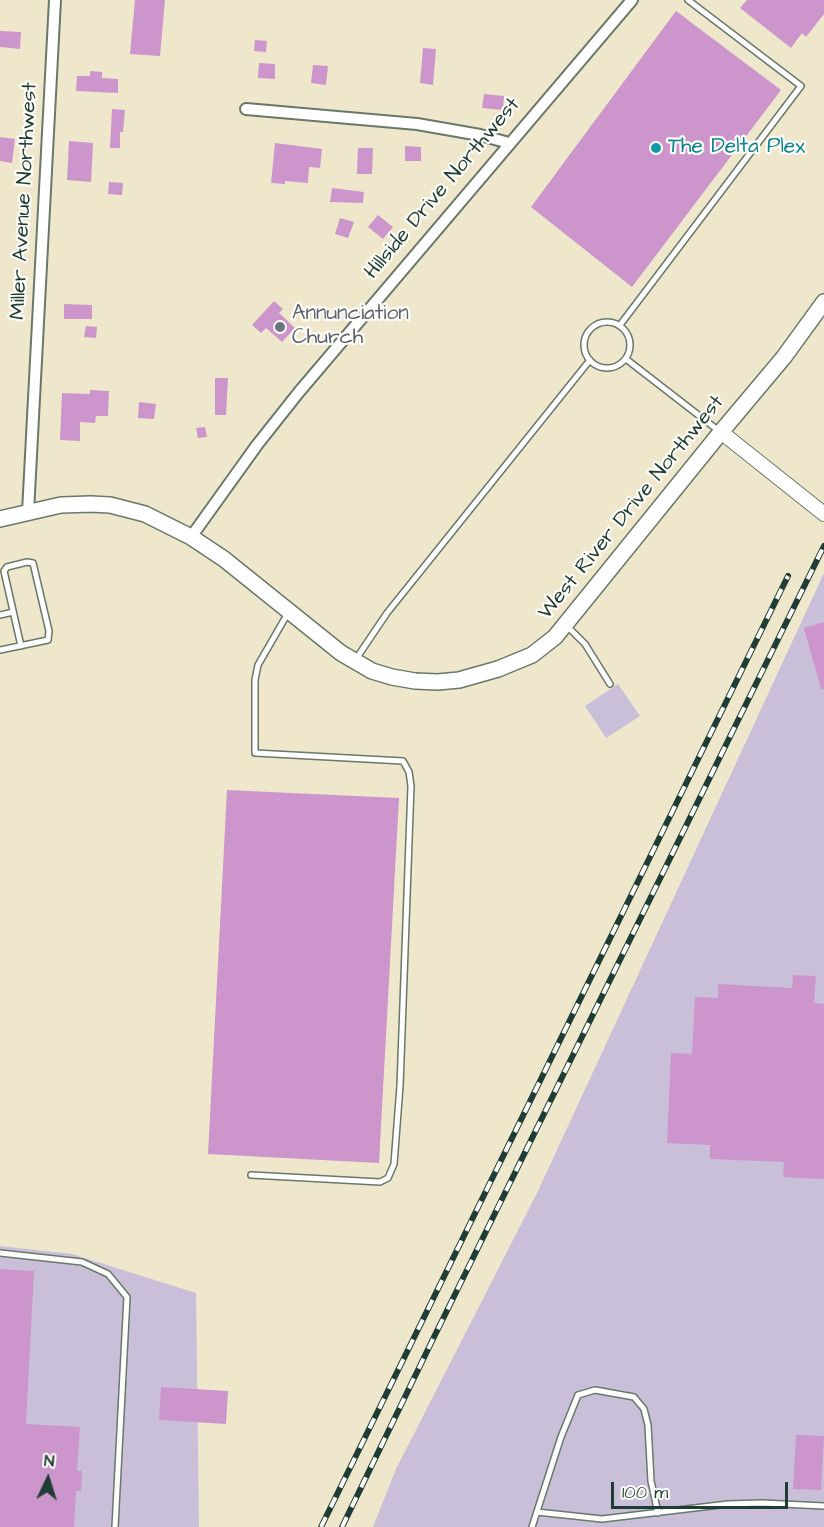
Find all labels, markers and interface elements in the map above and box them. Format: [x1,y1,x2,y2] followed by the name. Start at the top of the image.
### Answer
[6,82,44,320] street label: Miller Avenue Northwest
[360,93,526,285] street label: Hillside Drive Northwest
[668,135,805,161] place label: The Delta Plex
[649,141,663,155] marker: The Delta Plex
[292,302,409,352] place label: Annunciation Church
[273,320,287,334] marker: Annunciation Church
[534,391,730,625] street label: West River Drive Northwest
[18,1449,78,1509] north arrow
[43,1450,55,1472] text: N
[614,1470,791,1508] scale bar
[622,1480,668,1505] text: 100 m

